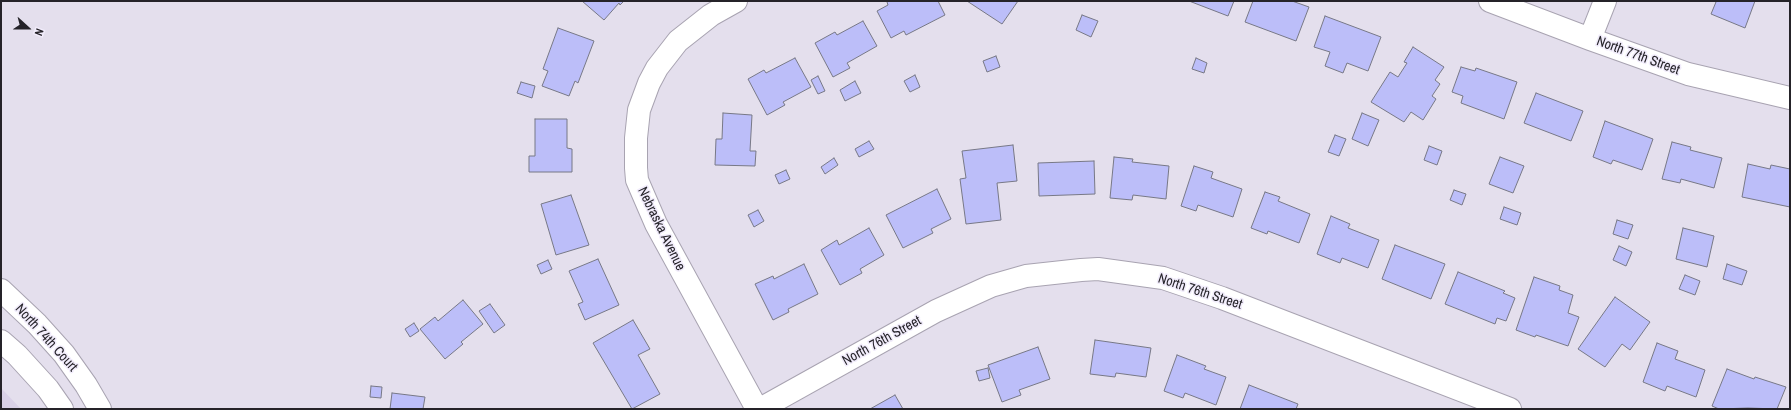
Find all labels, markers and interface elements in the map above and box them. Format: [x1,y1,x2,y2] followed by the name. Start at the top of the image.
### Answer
[8,8,48,48] north arrow
[32,27,47,38] text: N
[1594,33,1682,79] street label: North 77th Street
[633,184,689,274] street label: Nebraska Avenue
[1156,271,1244,313] street label: North 76th Street
[11,301,81,375] street label: North 74th Court
[840,312,924,370] street label: North 76th Street

